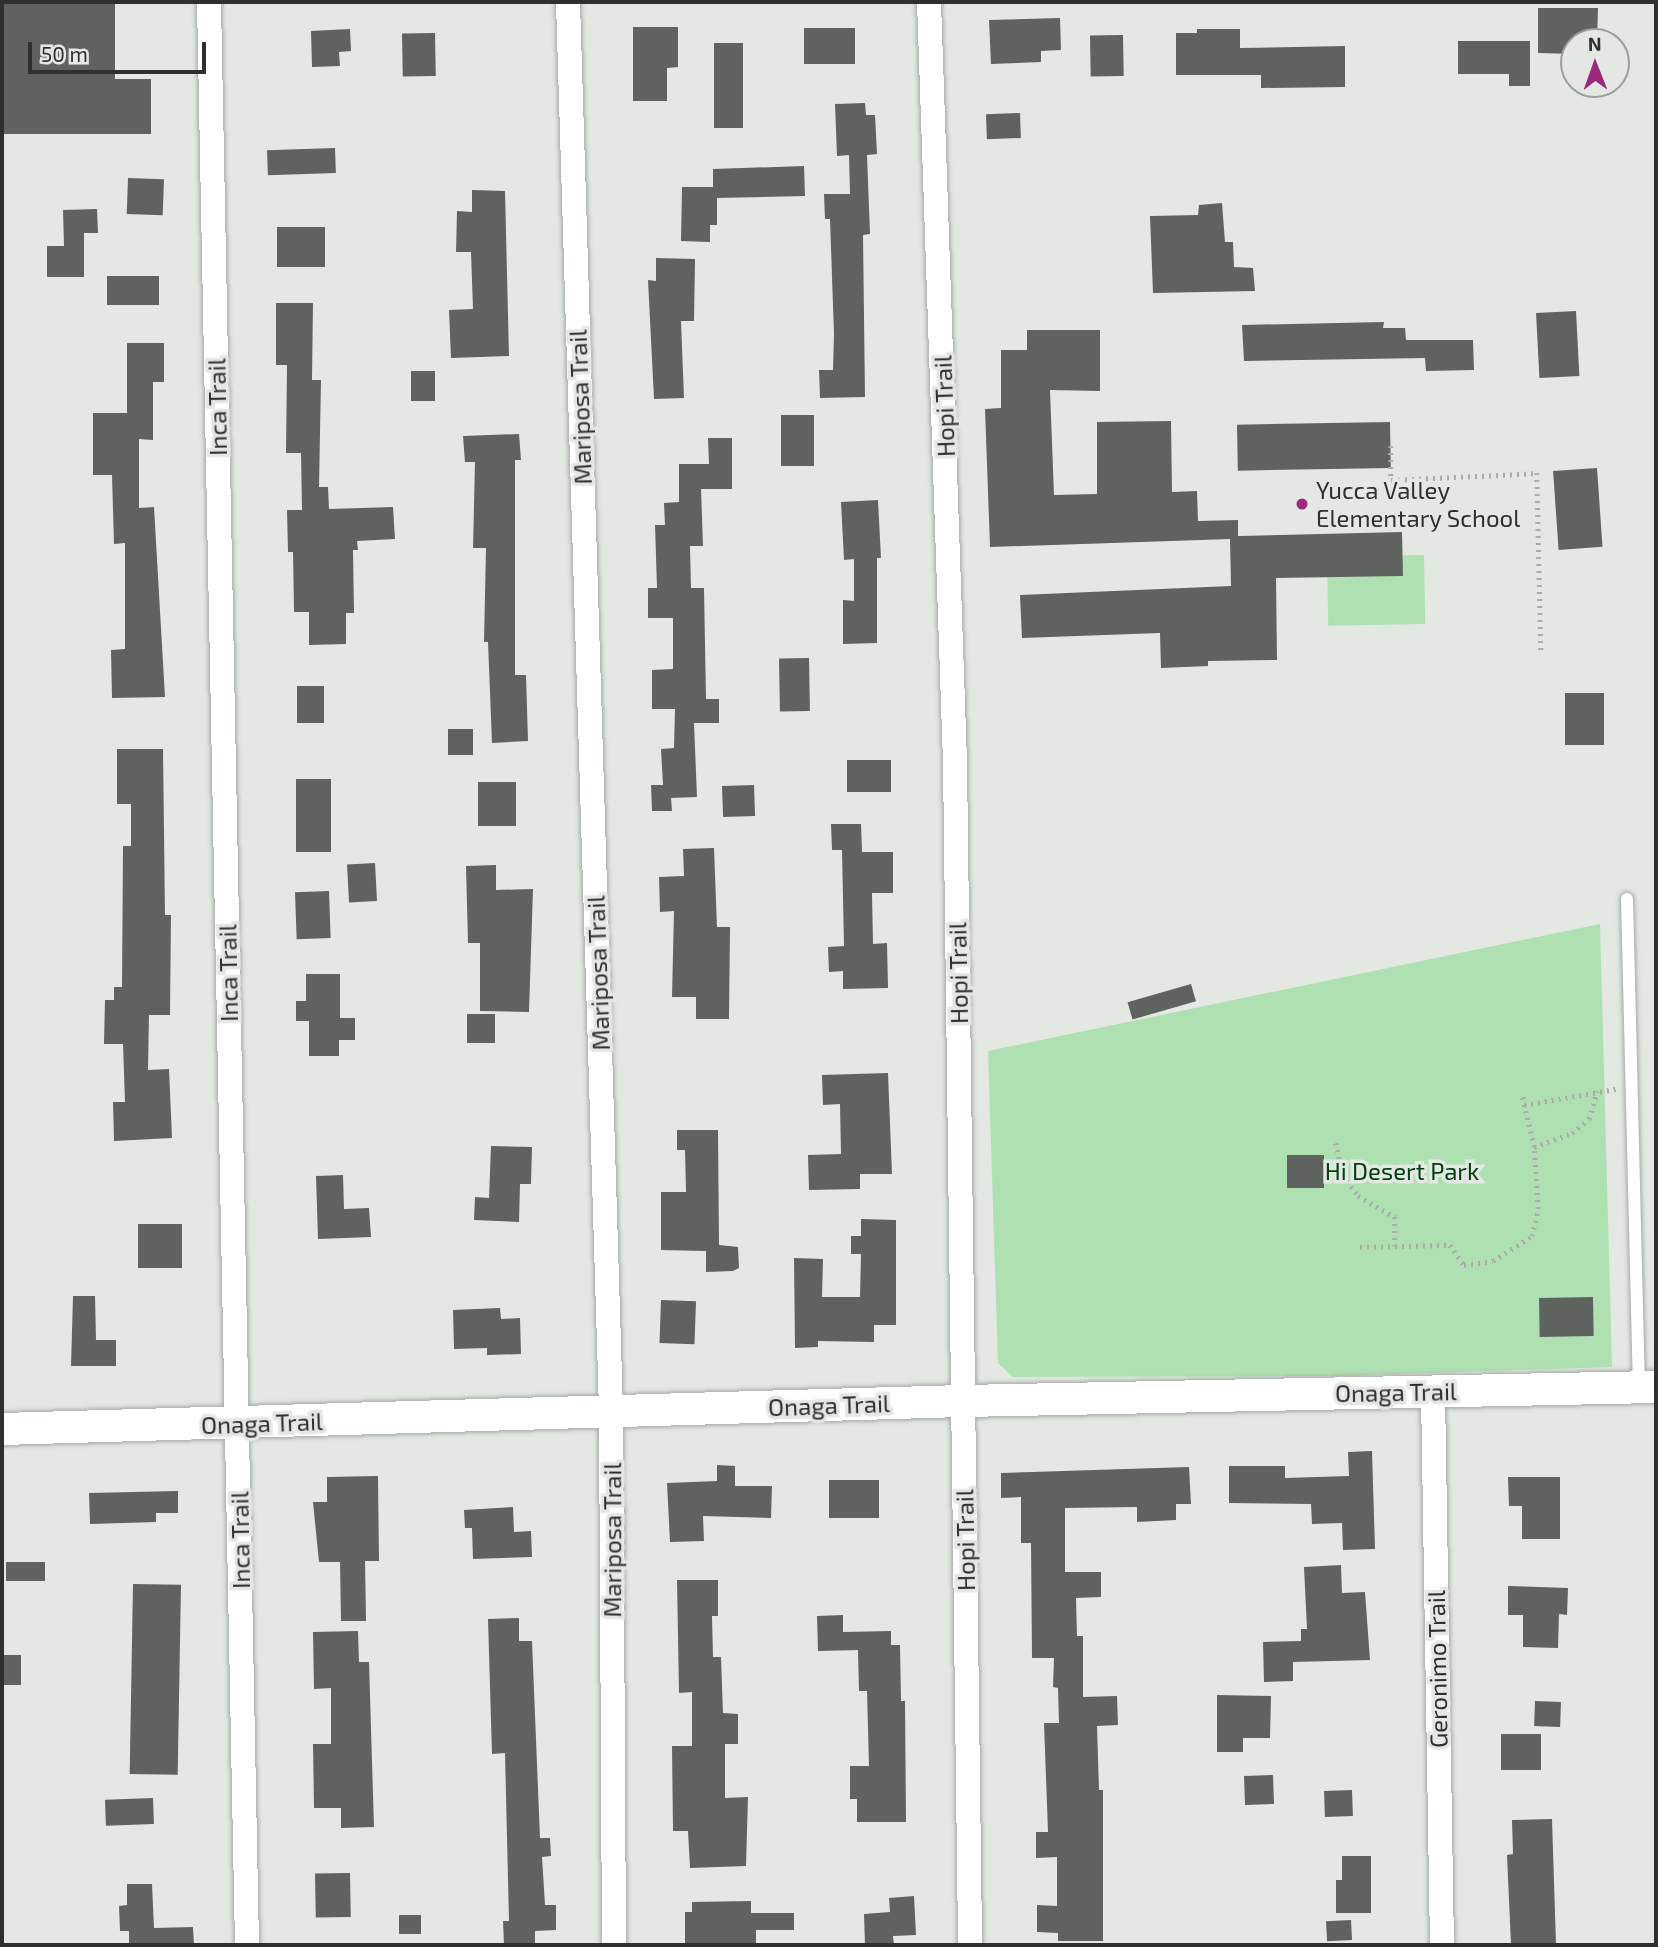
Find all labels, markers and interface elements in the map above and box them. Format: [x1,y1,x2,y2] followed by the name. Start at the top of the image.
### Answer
[32,28,210,72] scale bar
[1560,28,1630,98] north arrow
[1588,32,1602,55] text: N
[41,41,88,66] text: 50 m
[563,329,597,485] street label: Mariposa Trail
[928,354,960,458] street label: Hopi Trail
[202,358,232,456] street label: Inca Trail
[1316,476,1521,532] place label: Yucca Valley Elementary School
[1294,496,1310,512] marker: Yucca Valley Elementary School
[581,895,615,1051] street label: Mariposa Trail
[943,922,973,1024] street label: Hopi Trail
[213,924,243,1022] street label: Inca Trail
[1325,1157,1479,1185] park label: Hi Desert Park
[1334,1377,1458,1407] street label: Onaga Trail
[767,1388,891,1422] street label: Onaga Trail
[200,1406,324,1440] street label: Onaga Trail
[598,1462,626,1618] street label: Mariposa Trail
[950,1489,980,1591] street label: Hopi Trail
[225,1491,255,1589] street label: Inca Trail
[1421,1590,1453,1748] street label: Geronimo Trail

